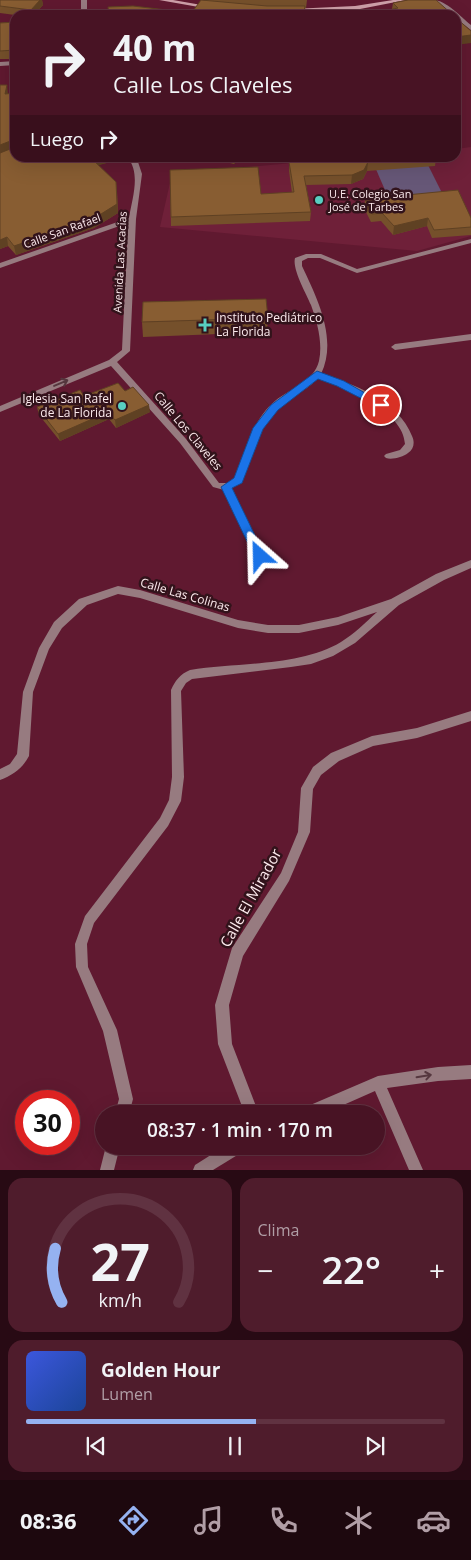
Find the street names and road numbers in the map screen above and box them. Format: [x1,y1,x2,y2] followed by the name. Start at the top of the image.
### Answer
[21,210,102,251] street label: Calle San Rafael
[109,211,130,313] street label: Avenida Las Acacias
[150,388,227,474] street label: Calle Los Claveles
[138,574,232,616] street label: Calle Las Colinas
[215,845,285,950] street label: Calle El Mirador

